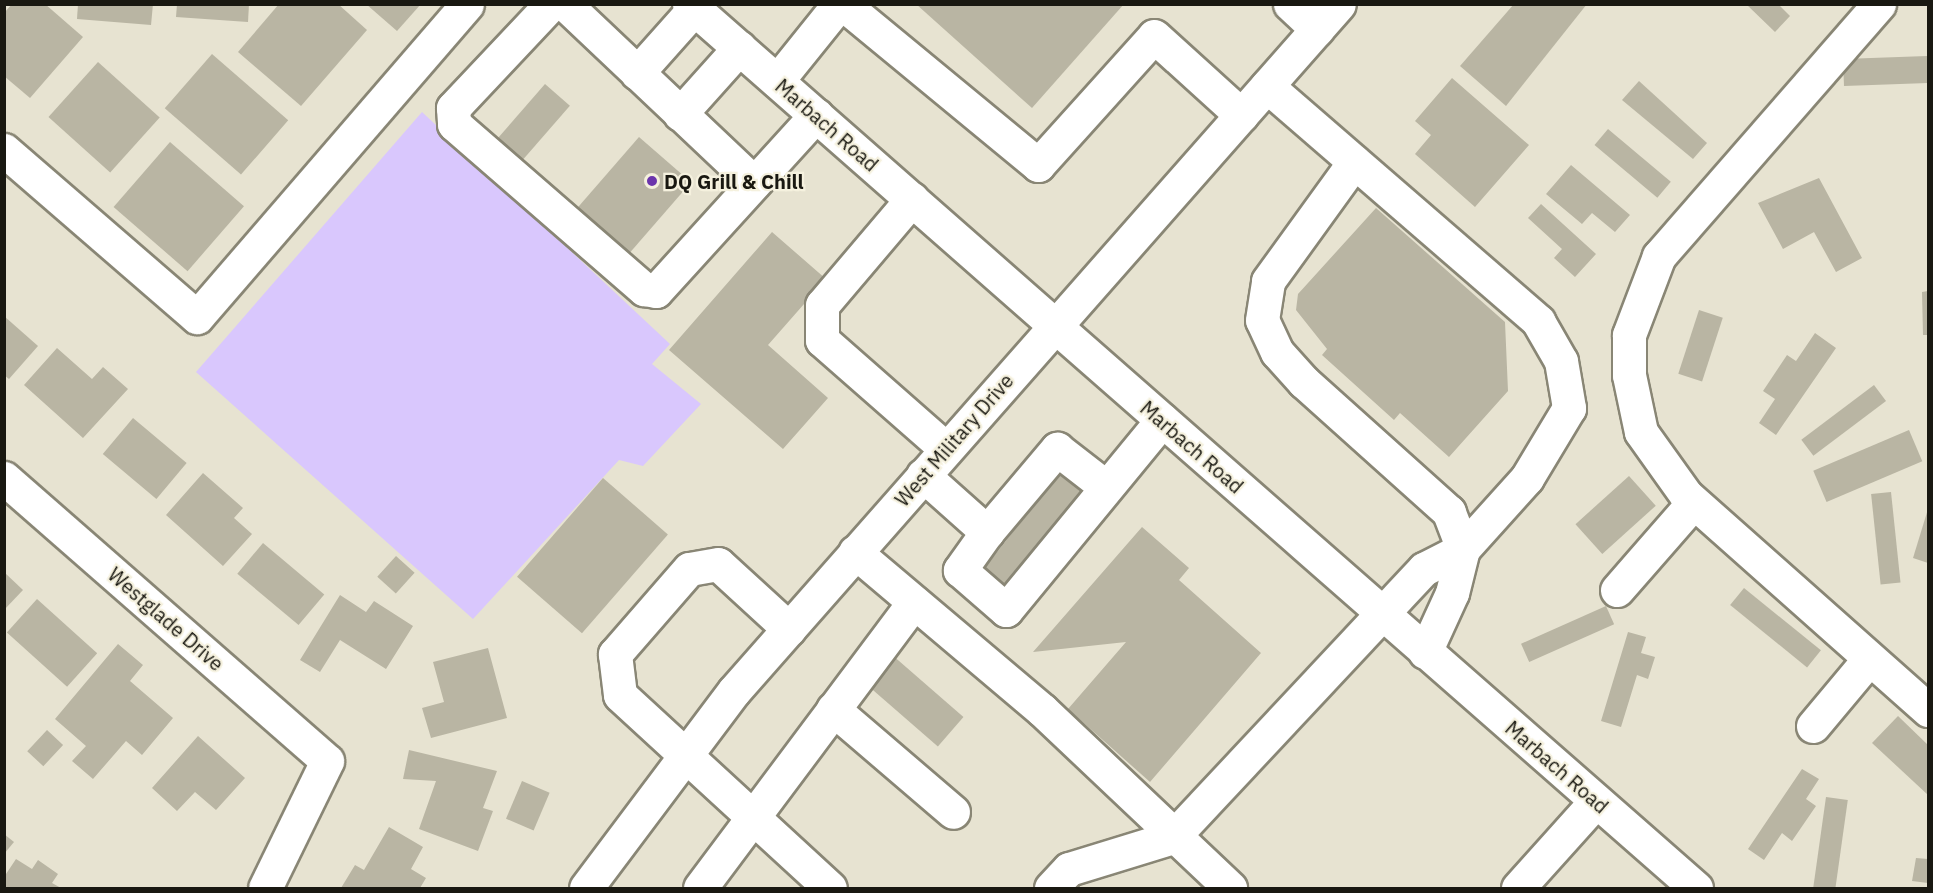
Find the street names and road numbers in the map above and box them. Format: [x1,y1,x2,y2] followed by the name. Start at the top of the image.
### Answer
[771,74,883,176] street label: Marbach Road
[890,369,1018,511] street label: West Military Drive
[1136,396,1248,498] street label: Marbach Road
[103,562,229,676] street label: Westglade Drive
[1501,716,1613,818] street label: Marbach Road

